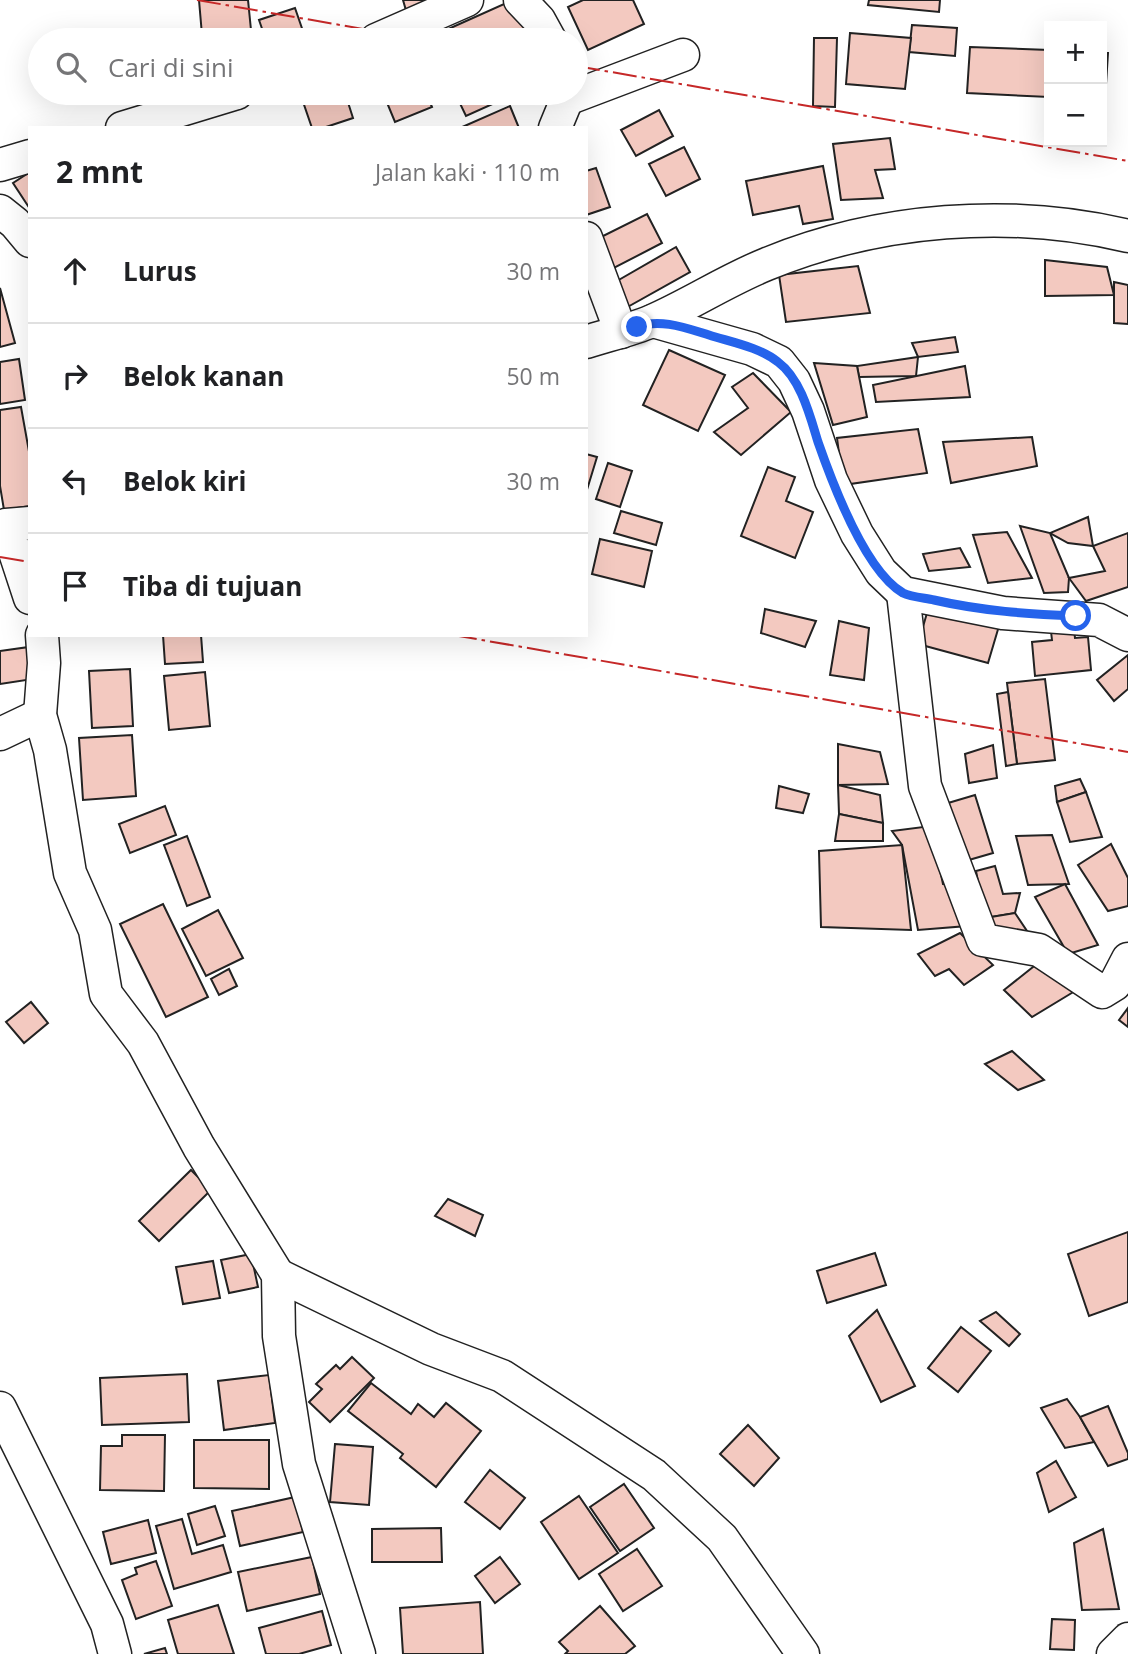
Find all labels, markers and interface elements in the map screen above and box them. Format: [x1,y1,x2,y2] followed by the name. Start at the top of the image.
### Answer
[1044,21,1107,147] map controls
[1044,21,1107,84] button: +
[28,28,588,105] search box
[52,48,90,86] icon: search
[108,49,233,85] text: Cari di sini
[1044,84,1107,147] button: −
[56,151,143,192] text: 2 mnt
[375,156,560,188] text: Jalan kaki · 110 m
[56,252,94,290] icon: ahead
[123,253,197,289] text: Lurus
[506,255,560,287] text: 30 m
[621,311,652,342] route end
[56,357,94,395] icon: right
[123,358,284,394] text: Belok kanan
[506,360,560,392] text: 50 m
[56,462,94,500] icon: left
[123,463,247,499] text: Belok kiri
[506,465,560,497] text: 30 m
[56,567,94,605] icon: arrive
[123,568,302,604] text: Tiba di tujuan
[1060,600,1091,631] route start

